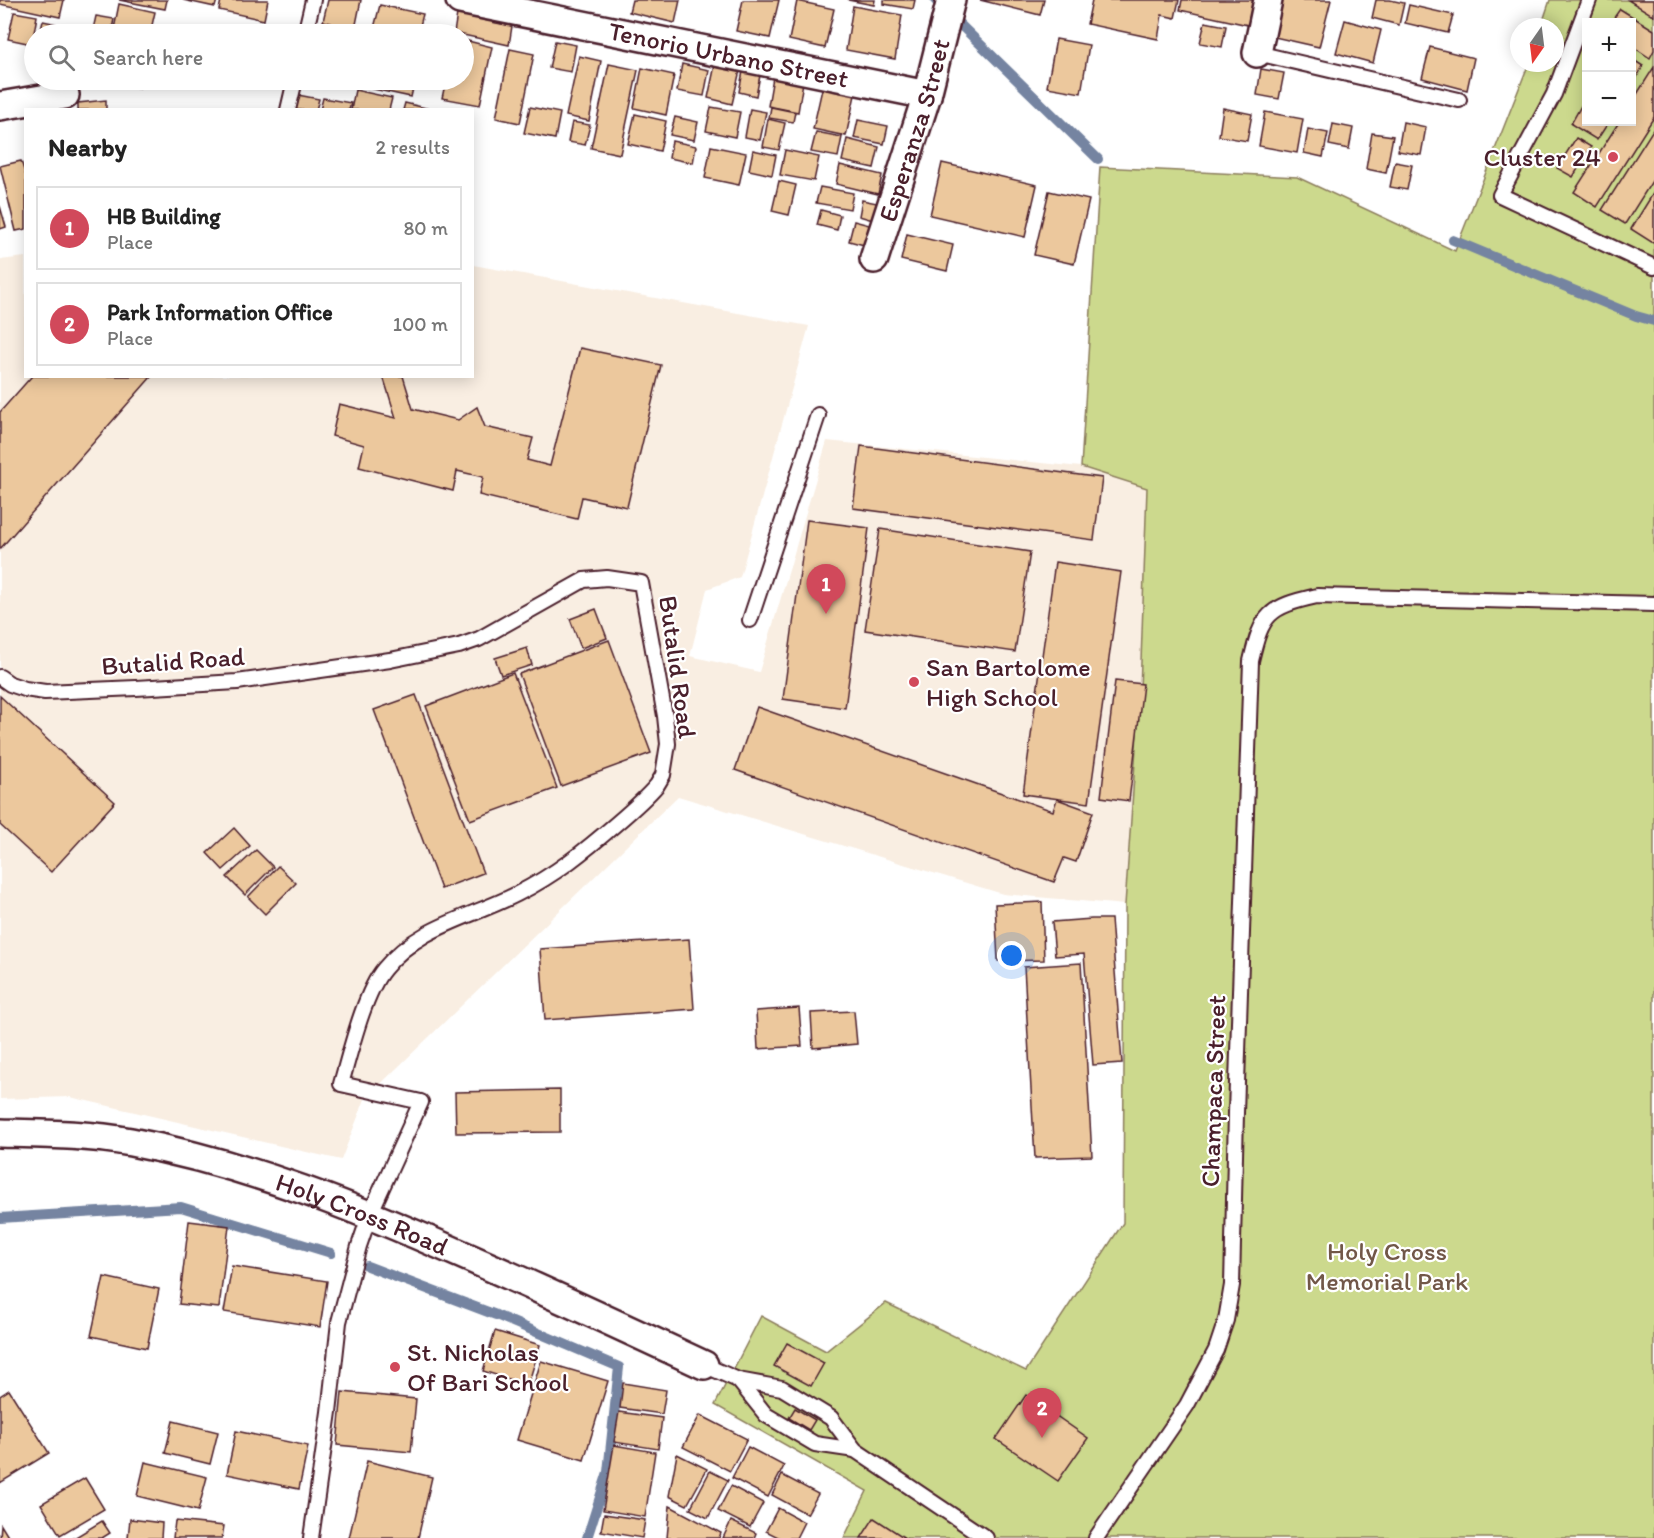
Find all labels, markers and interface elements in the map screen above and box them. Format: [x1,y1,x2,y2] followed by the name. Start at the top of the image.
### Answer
[606,15,852,95] street label: Tenorio Urbano Street
[1510,18,1564,72] north arrow
[1582,18,1636,126] map controls
[1582,18,1636,72] button: +
[24,24,474,90] search box
[871,35,957,226] street label: Esperanza Street
[45,41,78,74] icon: search
[93,44,203,71] text: Search here
[1582,72,1636,126] button: −
[48,131,127,163] text: Nearby
[376,135,450,159] text: 2 results
[1483,141,1601,173] place label: Cluster 24
[1606,150,1620,164] marker: Cluster 24
[107,203,221,230] text: HB Building
[65,216,74,240] text: 1
[403,216,448,240] text: 80 m
[107,230,153,254] text: Place
[107,299,333,326] text: Park Information Office
[64,312,75,336] text: 2
[393,312,448,336] text: 100 m
[107,326,153,350] text: Place
[806,564,846,614] pin: 1
[652,594,704,741] street label: Butalid Road
[100,640,246,682] street label: Butalid Road
[926,651,1091,713] place label: San Bartolome High School
[907,675,921,689] marker: San Bartolome High School
[997,941,1026,970] your location
[1194,994,1232,1188] street label: Champaca Street
[272,1166,453,1263] street label: Holy Cross Road
[1306,1235,1468,1297] park label: Holy Cross Memorial Park
[407,1336,569,1398] place label: St. Nicholas Of Bari School
[388,1360,402,1374] marker: St. Nicholas Of Bari School
[1022,1388,1062,1438] pin: 2

